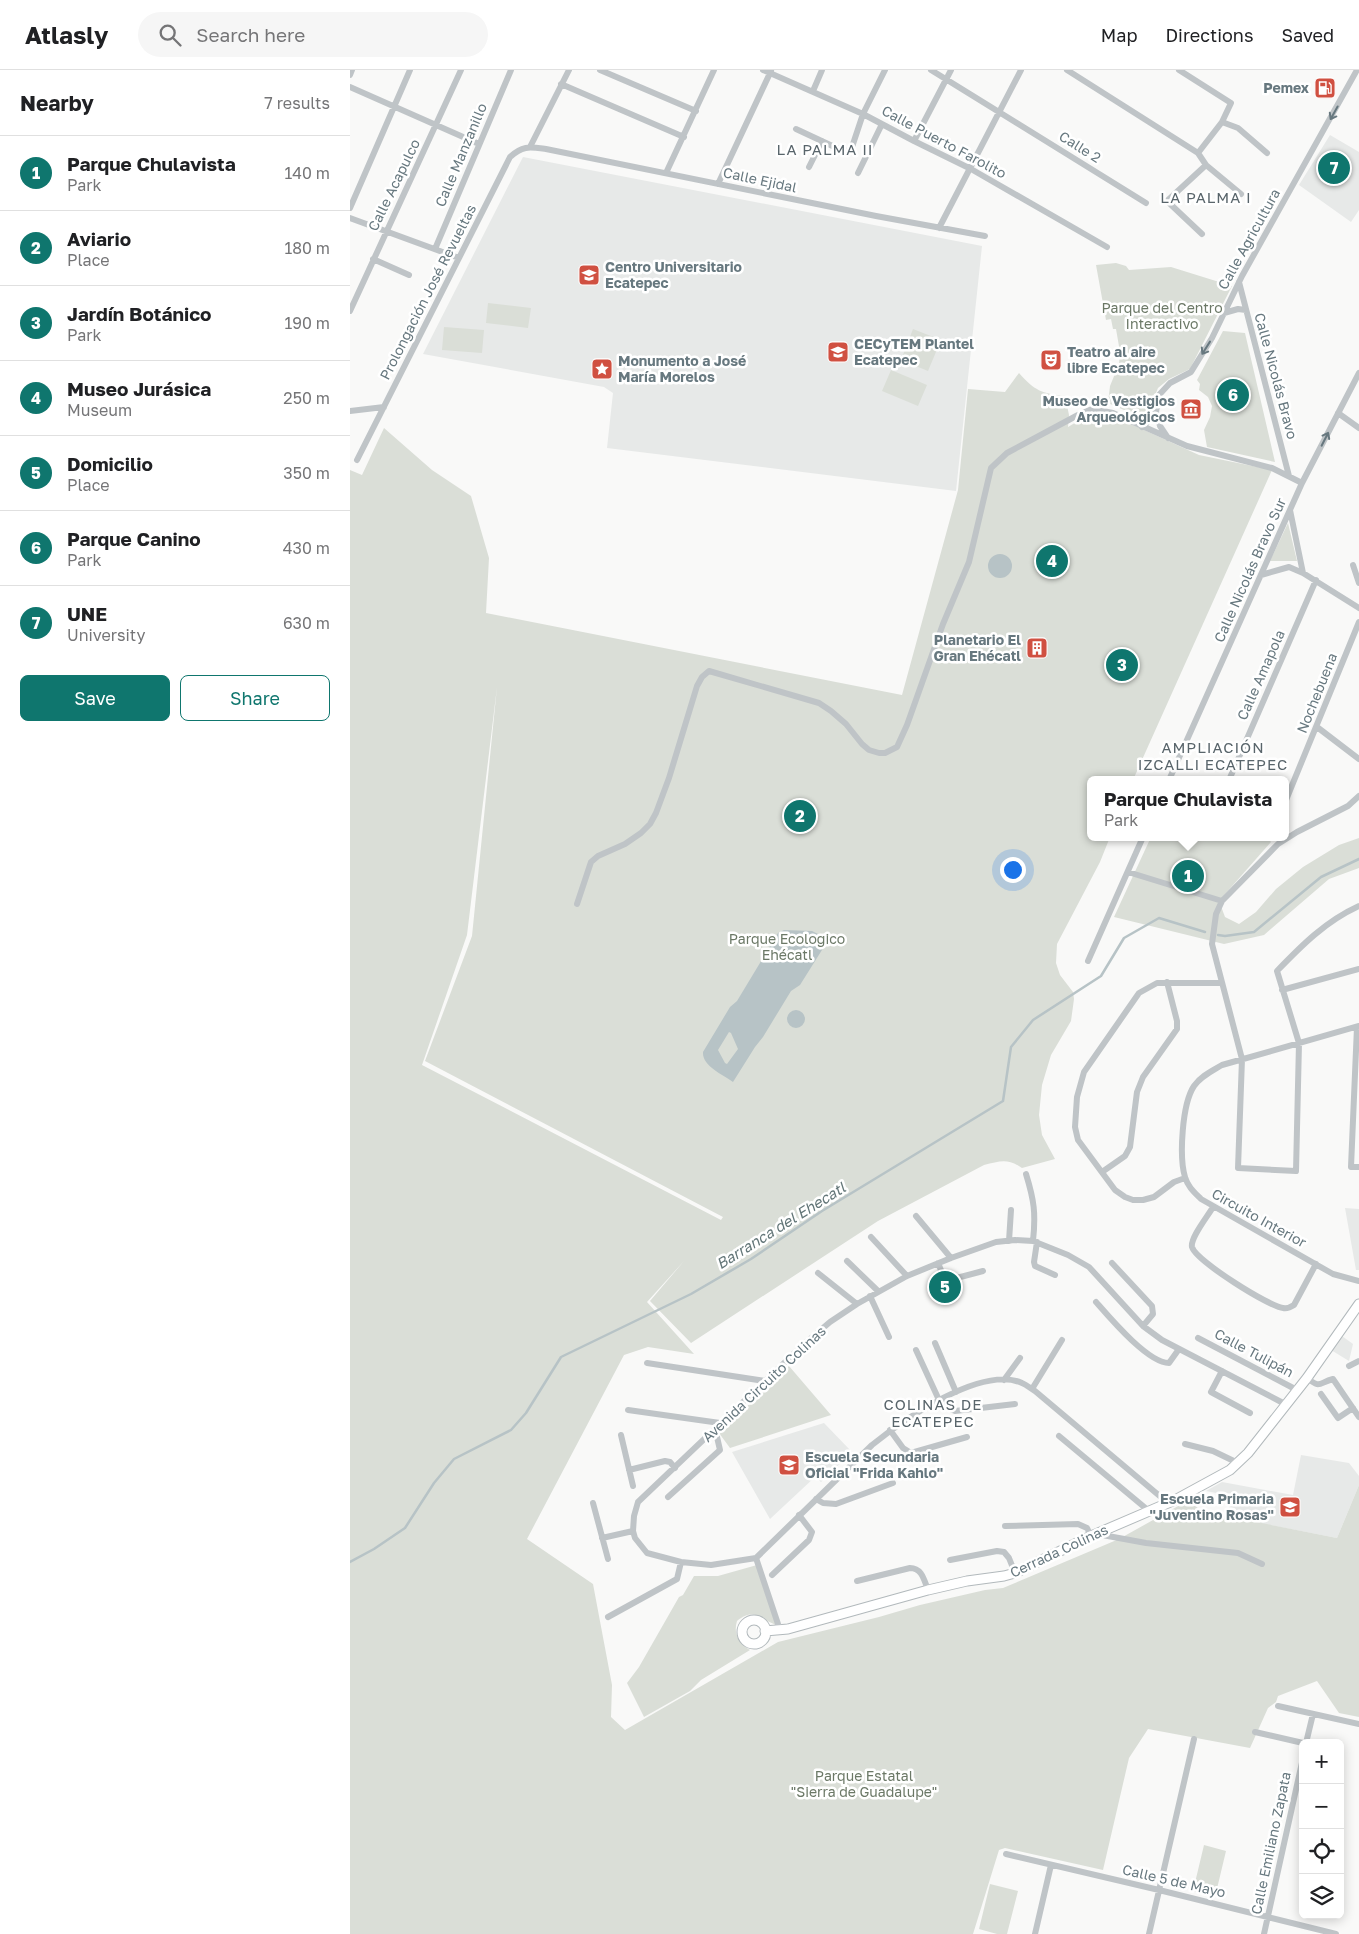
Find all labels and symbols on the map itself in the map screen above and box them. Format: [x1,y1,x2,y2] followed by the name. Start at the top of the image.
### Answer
[1313,76,1337,100] fuel station icon: Pemex
[1263,79,1309,96] place label: Pemex
[431,100,490,209] street label: Calle Manzanillo
[879,101,1010,182] street label: Calle Puerto Farolito
[1328,105,1338,119] one-way arrow
[1056,127,1104,166] street label: Calle 2
[364,136,423,233] street label: Calle Acapulco
[776,140,874,158] district label: LA PALMA II
[1318,149,1350,187] pin: 7
[722,163,799,196] street label: Calle Ejidal
[1214,185,1283,292] street label: Calle Agricultura
[1160,188,1252,206] district label: LA PALMA I
[376,201,479,382] street label: Prolongación José Revueltas
[605,258,742,291] place label: Centro Universitario Ecatepec
[577,263,601,287] school or university icon: Centro Universitario Ecatepec
[1101,299,1223,332] park label: Parque del Centro Interactivo
[1251,311,1302,441] street label: Calle Nicolás Bravo
[854,335,974,368] place label: CECyTEM Plantel Ecatepec
[826,340,850,364] school or university icon: CECyTEM Plantel Ecatepec
[1201,340,1211,354] one-way arrow
[1067,343,1165,376] place label: Teatro al aire libre Ecatepec
[1039,348,1063,372] theatre icon: Teatro al aire libre Ecatepec
[618,352,746,385] place label: Monumento a José María Morelos
[590,357,614,381] place icon: Monumento a José María Morelos
[1217,376,1249,414] pin: 6
[1043,392,1175,425] place label: Museo de Vestigios Arqueológicos
[1179,397,1203,421] museum icon: Museo de Vestigios Arqueológicos
[1320,432,1330,447] one-way arrow
[1210,494,1289,645] street label: Calle Nicolás Bravo Sur
[1036,542,1068,580] pin: 4
[1233,627,1288,723] street label: Calle Amapola
[933,631,1021,664] place label: Planetario El Gran Ehécatl
[1025,636,1049,660] building icon: Planetario El Gran Ehécatl
[1106,646,1138,684] pin: 3
[1293,650,1340,735] street label: Nochebuena
[1138,738,1288,773] district label: AMPLIACIÓN IZCALLI ECATEPEC
[784,797,816,835] pin: 2
[1000,857,1026,883] your location
[1172,857,1204,895] pin: 1
[729,930,845,963] park label: Parque Ecologico Ehécatl
[713,1177,849,1272] water label: Barranca del Ehecatl
[1209,1185,1310,1251] street label: Circuito Interior
[929,1268,961,1306] pin: 5
[698,1322,829,1445] street label: Avenida Circuito Colinas
[1212,1325,1297,1381] street label: Calle Tulipán
[884,1395,982,1430] district label: COLINAS DE ECATEPEC
[805,1448,943,1481] place label: Escuela Secundaria Oficial "Frida Kahlo"
[777,1453,801,1477] school or university icon: Escuela Secundaria Oficial "Frida Kahlo"
[1149,1490,1274,1523] place label: Escuela Primaria "Juventino Rosas"
[1278,1495,1302,1519] school or university icon: Escuela Primaria "Juventino Rosas"
[1007,1520,1111,1581] street label: Cerrada Colinas
[791,1767,937,1800] park label: Parque Estatal "Sierra de Guadalupe"
[1247,1770,1294,1916] street label: Calle Emiliano Zapata
[1121,1860,1227,1901] street label: Calle 5 de Mayo

